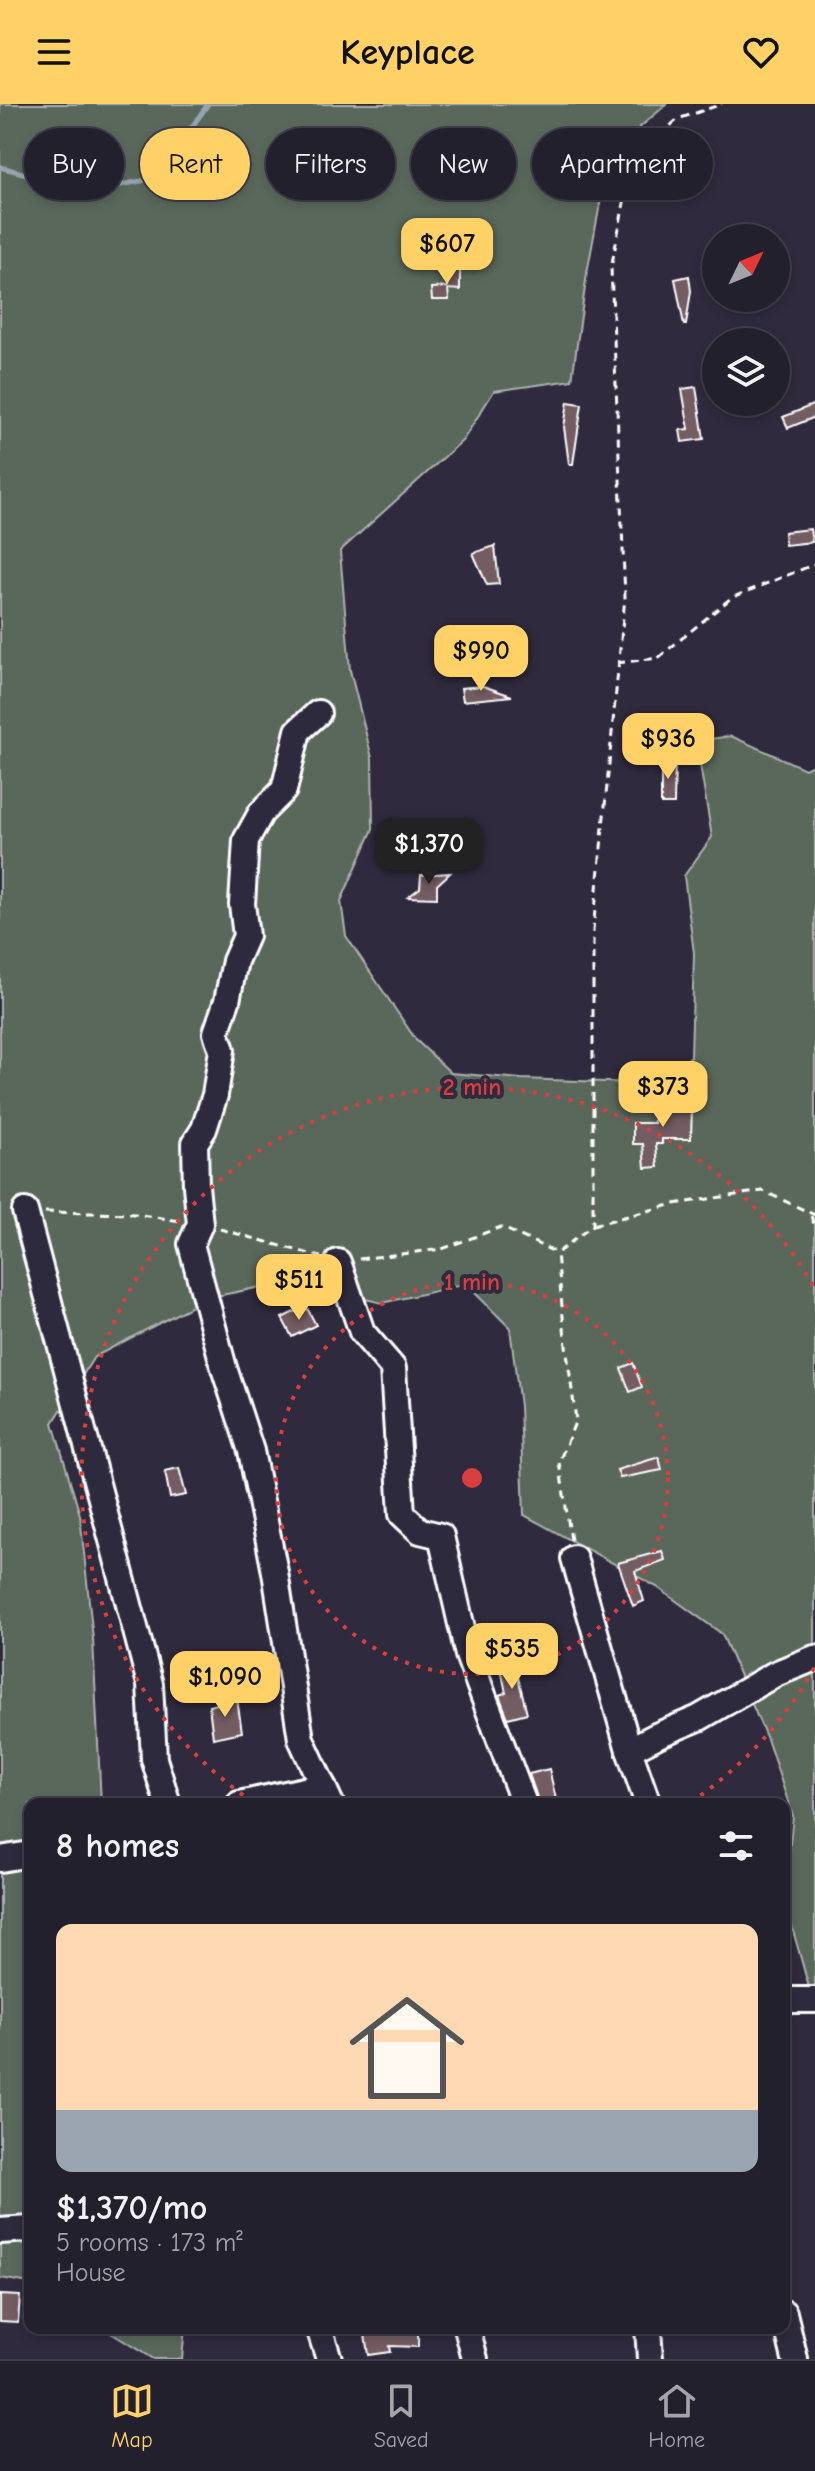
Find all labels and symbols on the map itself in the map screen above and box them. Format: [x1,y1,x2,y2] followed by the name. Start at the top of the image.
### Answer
[400,218,494,286] pin: $607
[702,224,790,312] north arrow
[434,625,528,693] pin: $990
[621,713,715,781] pin: $936
[364,818,494,886] pin: $1,370
[616,1061,710,1129] pin: $373
[443,1073,501,1101] text: 2 min
[252,1254,346,1322] pin: $511
[444,1268,500,1296] text: 1 min
[458,1464,486,1492] centre of rings
[465,1623,559,1691] pin: $535
[160,1651,290,1719] pin: $1,090

